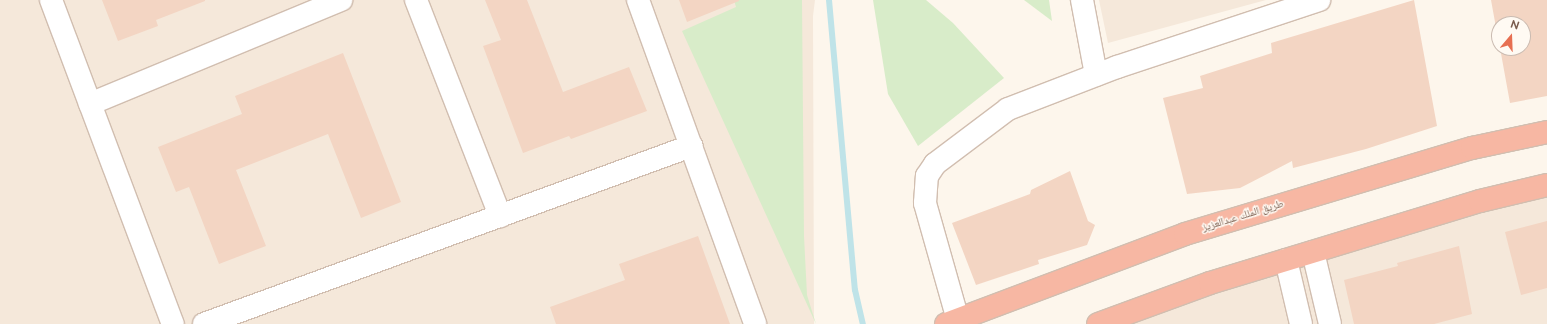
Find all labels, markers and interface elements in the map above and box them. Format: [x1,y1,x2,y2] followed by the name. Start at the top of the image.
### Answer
[1491,16,1531,56] north arrow
[1509,18,1521,33] text: N
[1201,197,1285,235] street label: طريق الملك عبدالعزيز

